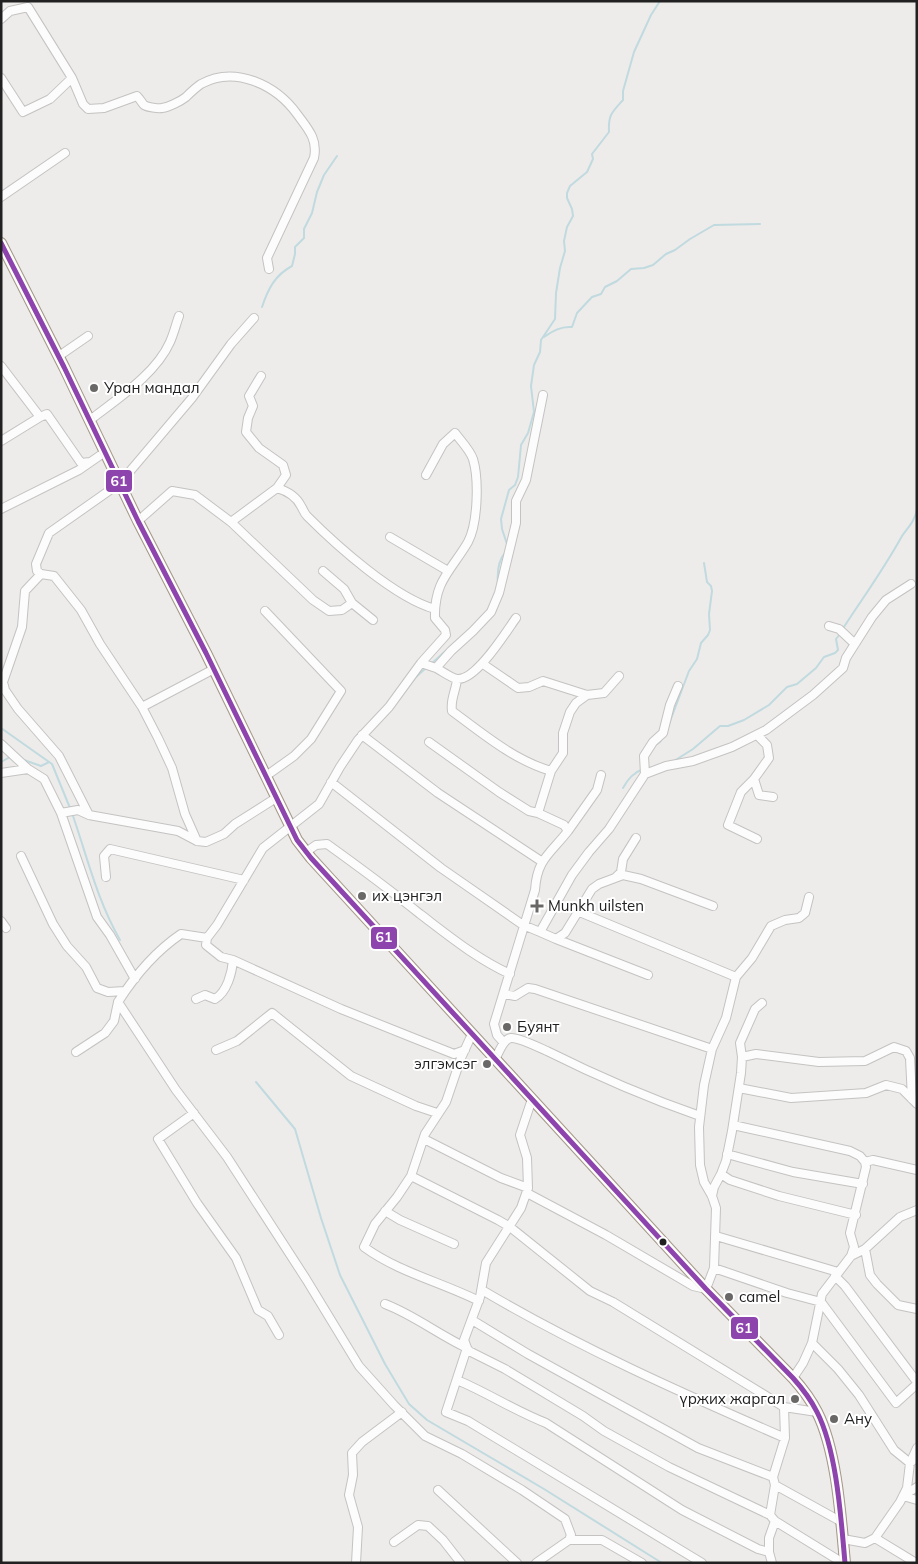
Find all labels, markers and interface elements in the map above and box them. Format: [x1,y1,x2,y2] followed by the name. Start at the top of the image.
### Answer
[103,378,200,397] place label: Уран мандал
[88,382,100,394] marker: Уран мандал
[105,469,133,493] line badge: 61
[111,472,127,490] text: 61
[372,886,442,905] place label: их цэнгэл
[356,890,368,902] marker: их цэнгэл
[548,896,644,915] place label: Munkh uilsten
[530,899,544,913] marker: Munkh uilsten
[370,926,398,950] line badge: 61
[376,928,392,946] text: 61
[517,1017,559,1036] place label: Буянт
[501,1021,513,1033] marker: Буянт
[414,1054,477,1073] place label: элгэмсэг
[481,1058,493,1070] marker: элгэмсэг
[658,1237,668,1247] unlabelled marker
[739,1287,780,1306] place label: camel
[723,1291,735,1303] marker: camel
[730,1316,759,1340] line badge: 61
[736,1319,752,1337] text: 61
[680,1389,785,1408] place label: үржих жаргал
[789,1393,801,1405] marker: үржих жаргал
[844,1409,872,1428] place label: Ану
[828,1413,840,1425] marker: Ану

